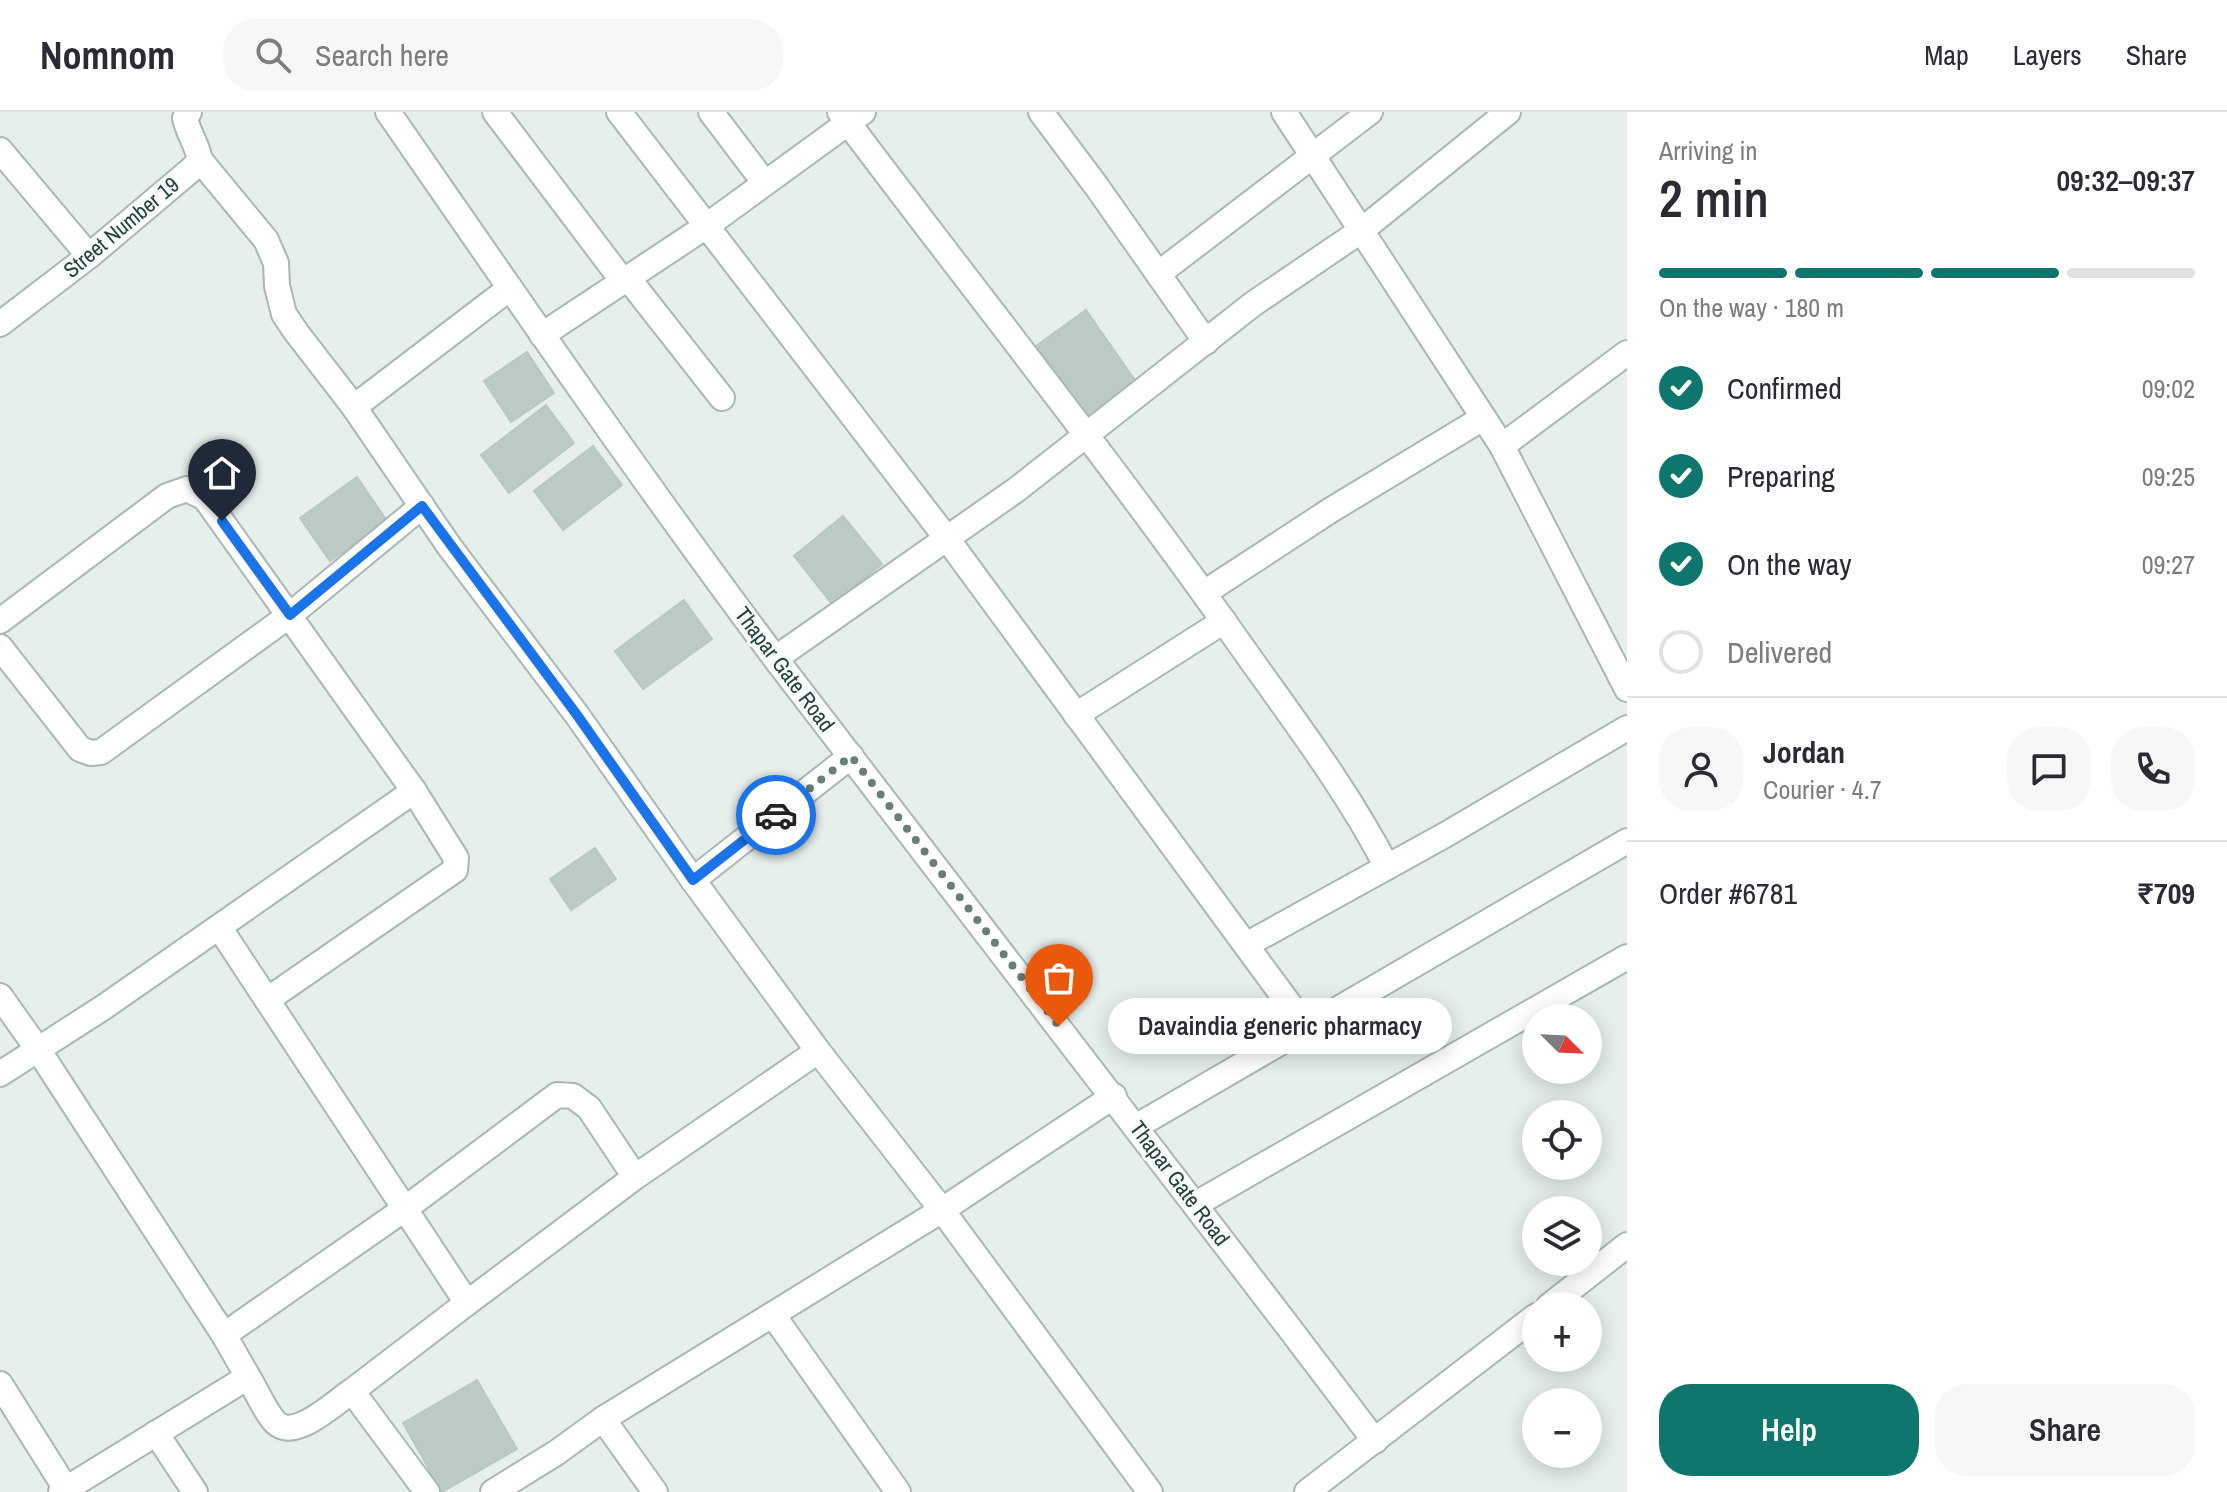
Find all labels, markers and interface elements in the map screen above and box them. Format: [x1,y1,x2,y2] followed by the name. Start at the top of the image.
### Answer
[223,19,783,91] search box
[40,30,175,81] text: Nomnom
[251,33,295,77] icon: search
[315,35,449,75] text: Search here
[1924,36,1969,74] text: Map
[2013,36,2082,74] text: Layers
[2126,36,2187,74] text: Share
[1659,133,1757,168] text: Arriving in
[2056,160,2195,200] text: 09:32–09:37
[1659,163,1769,233] text: 2 min
[57,170,185,284] street label: Street Number 19
[1659,290,1844,325] text: On the way · 180 m
[1659,366,1703,410] icon: check
[1727,368,1842,408] text: Confirmed
[2142,371,2195,406] text: 09:02
[188,439,256,521] pin
[200,451,244,495] icon: home
[1659,454,1703,498] icon: check
[1727,456,1835,496] text: Preparing
[2142,459,2195,494] text: 09:25
[1659,542,1703,586] icon: check
[1727,544,1851,584] text: On the way
[2142,547,2195,582] text: 09:27
[728,600,842,738] street label: Thapar Gate Road
[1727,632,1832,672] text: Delivered
[1659,727,1743,811] button: person
[2007,727,2091,811] button: chat
[2111,727,2195,811] button: phone
[1763,732,1845,772] text: Jordan
[1763,772,1882,807] text: Courier · 4.7
[736,775,816,855] courier
[754,793,798,837] icon: car
[1659,873,1797,913] text: Order #6781
[2137,873,2195,913] text: ₹709
[1025,944,1093,1026] pin
[1037,956,1081,1000] icon: bag
[1107,998,1451,1054] callout: Davaindia generic pharmacy
[1522,1004,1602,1084] north arrow
[1522,1004,1602,1468] map controls
[1138,1008,1422,1043] text: Davaindia generic pharmacy
[1522,1100,1602,1180] button: locate
[1123,1114,1237,1252] street label: Thapar Gate Road
[1522,1196,1602,1276] button: layers
[1522,1292,1602,1372] button: +
[1659,1384,1919,1476] button: Help
[1935,1384,2195,1476] button: Share
[1522,1388,1602,1468] button: −

